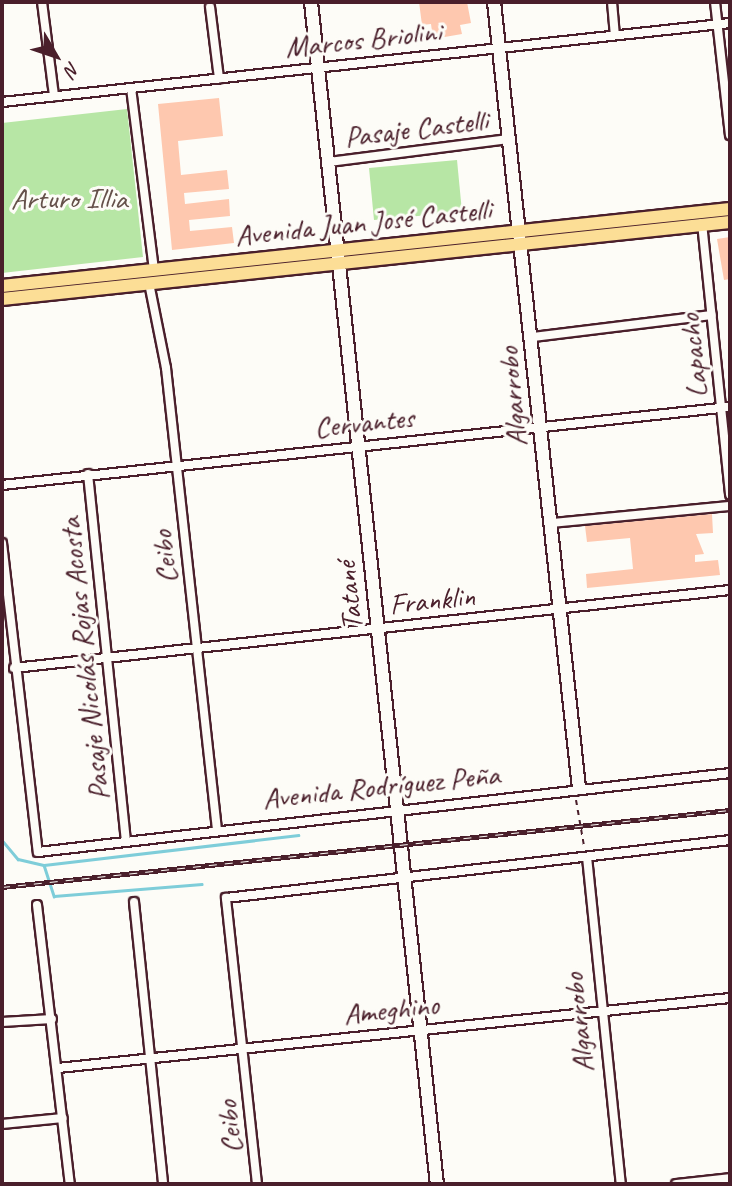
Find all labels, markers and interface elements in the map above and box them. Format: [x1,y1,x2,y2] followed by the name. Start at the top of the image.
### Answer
[283,13,443,65] street label: Marcos Briolini
[21,21,91,91] north arrow
[59,57,85,81] text: N
[342,101,490,155] street label: Pasaje Castelli
[11,180,127,216] park label: Arturo Illia
[233,191,493,253] street label: Avenida Juan José Castelli
[671,312,715,400] street label: Lapacho
[490,346,534,448] street label: Algarrobo
[312,399,416,445] street label: Cervantes
[51,517,117,801] street label: Pasaje Nicolás Rojas Acosta
[143,529,185,585] street label: Ceibo
[327,560,371,632] street label: Tatané
[387,578,477,622] street label: Franklin
[261,756,501,816] street label: Avenida Rodríguez Peña
[555,972,601,1074] street label: Algarrobo
[342,986,440,1032] street label: Ameghino
[208,1099,250,1155] street label: Ceibo

